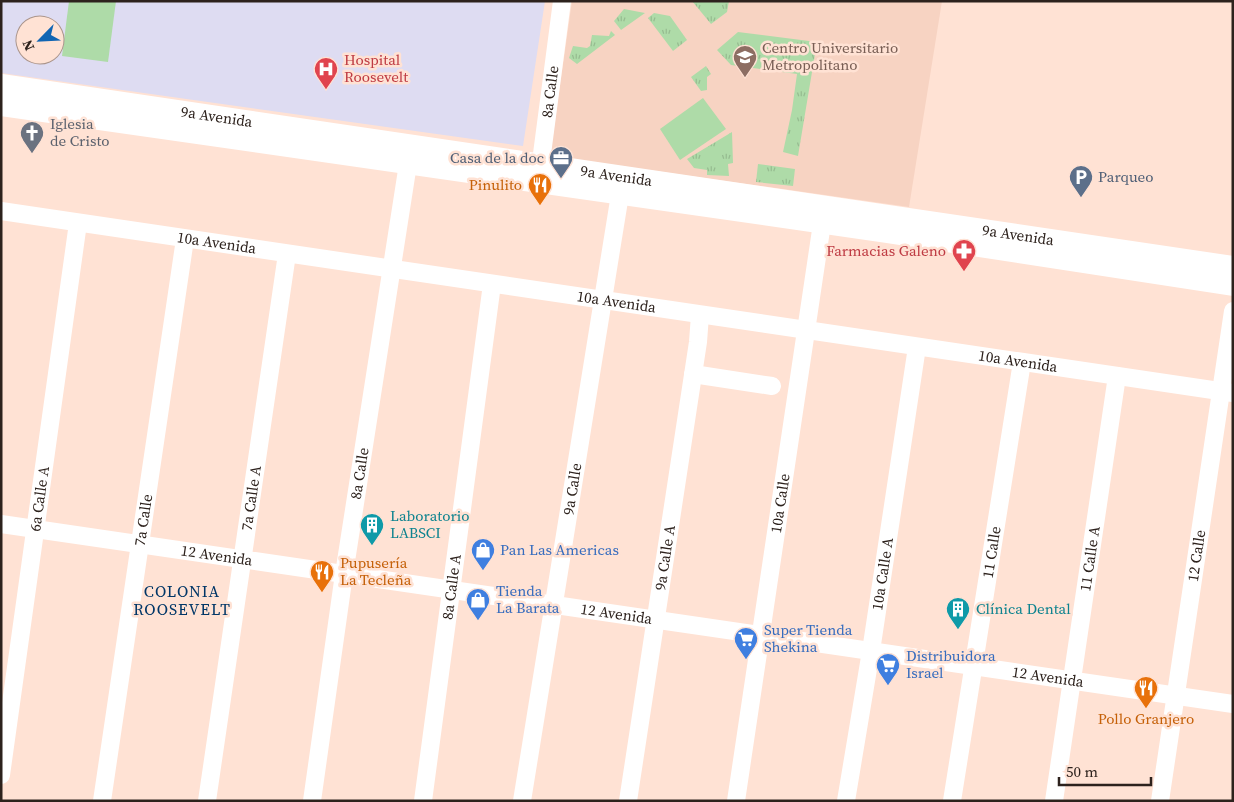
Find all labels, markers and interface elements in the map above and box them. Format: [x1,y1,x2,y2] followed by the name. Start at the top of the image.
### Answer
[15,15,65,65] north arrow
[17,37,39,54] text: N
[762,37,898,75] place label: Centro Universitario Metropolitano
[732,44,758,78] school or university icon: Centro Universitario Metropolitano
[344,49,408,87] place label: Hospital Roosevelt
[313,56,339,90] hospital icon: Hospital Roosevelt
[536,64,563,119] street label: 8a Calle
[179,101,254,132] street label: 9a Avenida
[50,113,110,151] place label: Iglesia de Cristo
[19,120,45,154] church icon: Iglesia de Cristo
[548,145,574,179] office icon: Casa de la doc
[450,147,544,168] place label: Casa de la doc
[579,160,654,191] street label: 9a Avenida
[1068,164,1094,198] parking icon: Parqueo
[1098,166,1153,187] place label: Parqueo
[527,172,553,206] restaurant icon: Pinulito
[469,174,522,195] place label: Pinulito
[981,219,1056,250] street label: 9a Avenida
[176,226,258,259] street label: 10a Avenida
[951,238,977,272] pharmacy icon: Farmacias Galeno
[826,240,946,261] place label: Farmacias Galeno
[575,285,658,318] street label: 10a Avenida
[977,345,1059,377] street label: 10a Avenida
[345,446,374,501] street label: 8a Calle
[557,461,587,516] street label: 9a Calle
[236,464,266,532] street label: 7a Calle A
[24,465,54,533] street label: 6a Calle A
[765,472,795,534] street label: 10a Calle
[129,492,157,547] street label: 7a Calle
[390,505,469,543] place label: Laboratorio LABSCI
[359,512,385,546] building icon: Laboratorio LABSCI
[649,524,680,592] street label: 9a Calle A
[977,524,1006,580] street label: 11 Calle
[1074,524,1105,593] street label: 11 Calle A
[1182,528,1210,583] street label: 12 Calle
[866,536,898,612] street label: 10a Calle A
[470,537,496,571] shop icon: Pan Las Americas
[180,539,254,571] street label: 12 Avenida
[500,539,619,560] place label: Pan Las Americas
[340,552,412,590] place label: Pupusería La Tecleña
[436,553,466,621] street label: 8a Calle A
[309,559,335,593] restaurant icon: Pupusería La Tecleña
[133,580,231,620] district label: COLONIA ROOSEVELT
[496,580,560,618] place label: Tienda La Barata
[465,587,491,621] shop icon: Tienda La Barata
[945,596,971,630] building icon: Clínica Dental
[579,598,654,629] street label: 12 Avenida
[976,598,1071,619] place label: Clínica Dental
[764,619,853,657] place label: Super Tienda Shekina
[733,626,759,660] supermarket icon: Super Tienda Shekina
[906,645,996,683] place label: Distribuidora Israel
[875,652,901,686] supermarket icon: Distribuidora Israel
[1011,661,1086,692] street label: 12 Avenida
[1133,675,1159,709] restaurant icon: Pollo Granjero
[1098,708,1194,729] place label: Pollo Granjero
[1059,754,1152,786] scale bar
[1066,761,1098,782] text: 50 m

